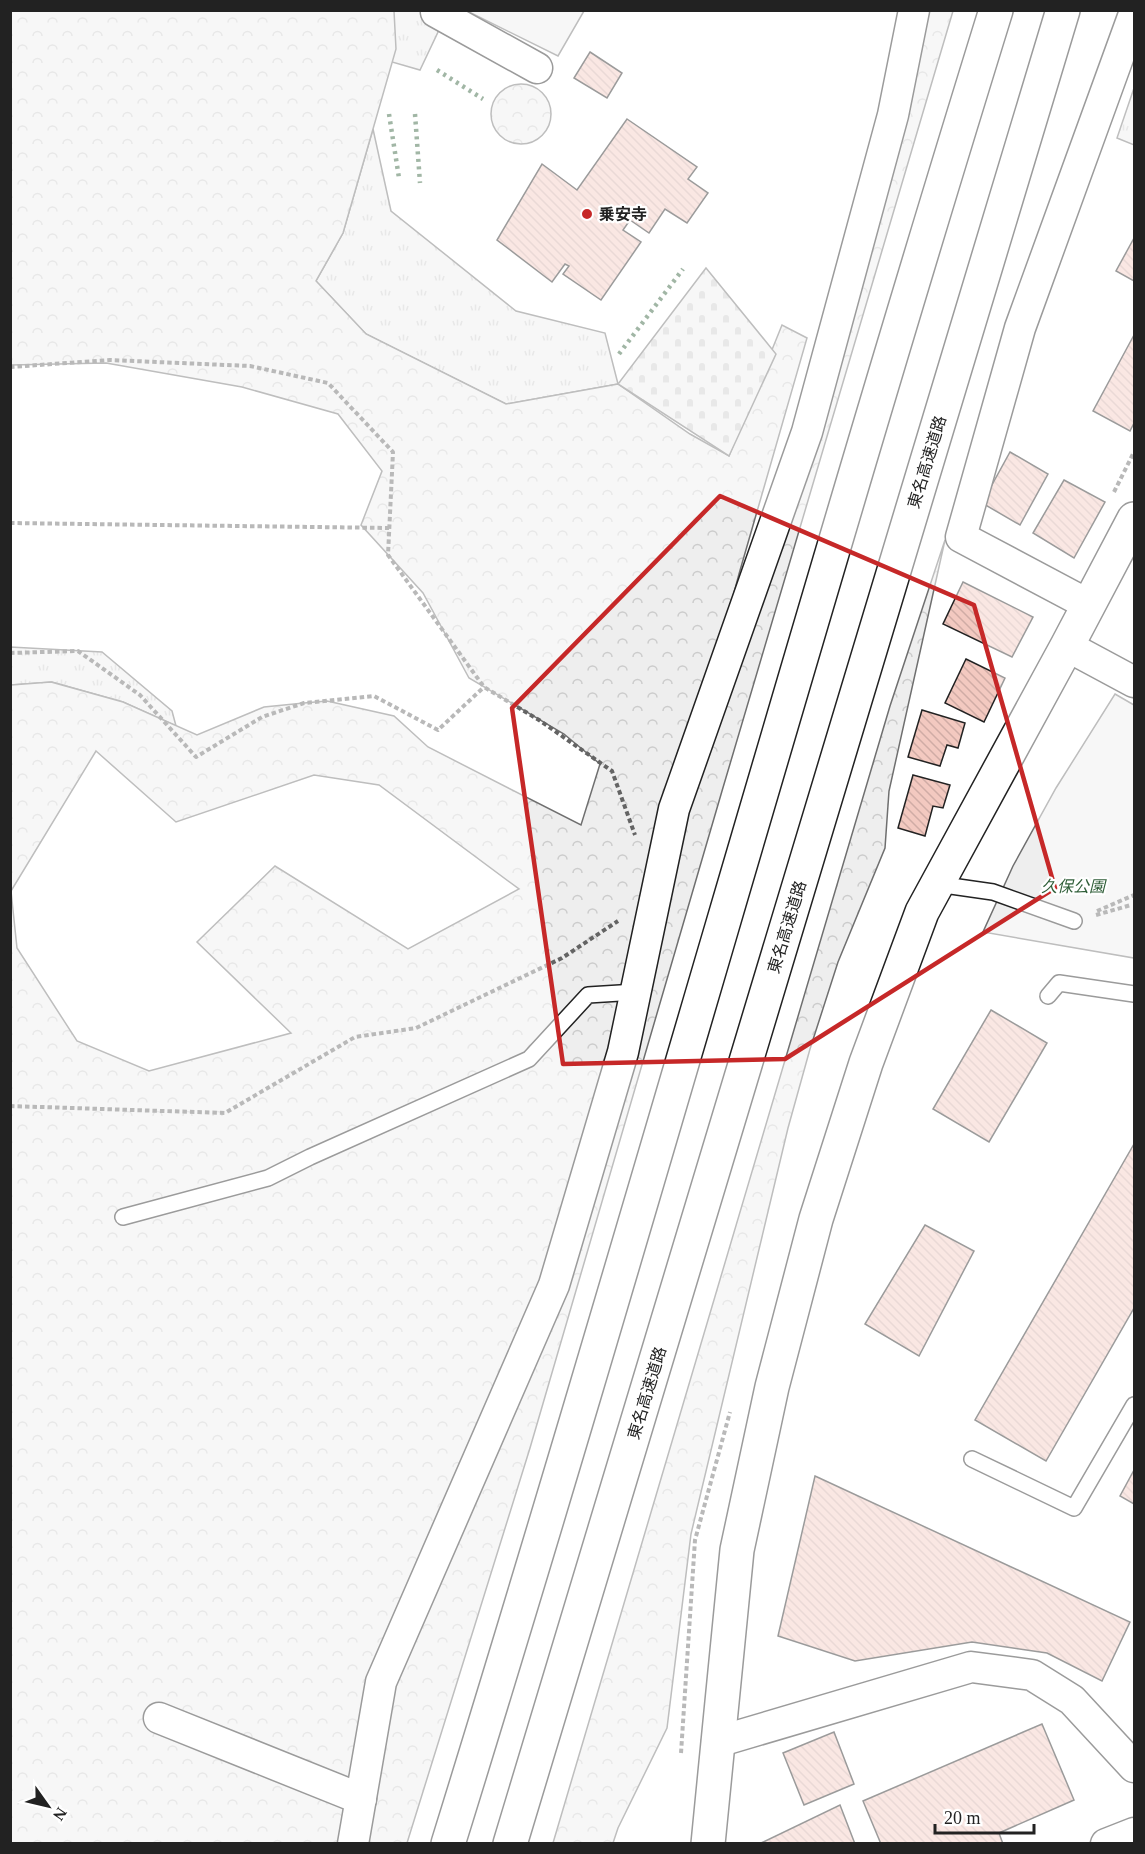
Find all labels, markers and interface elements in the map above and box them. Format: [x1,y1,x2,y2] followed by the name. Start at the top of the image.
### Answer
[599,206,647,223] place label: 乗安寺
[580,207,594,221] marker: 乗安寺
[905,414,949,510] street label: 東名高速道路
[1041,878,1107,895] park label: 久保公園
[765,879,809,975] street label: 東名高速道路
[625,1345,669,1441] street label: 東名高速道路
[18,1776,78,1836] north arrow
[935,1797,1034,1835] scale bar
[49,1805,70,1824] text: N
[944,1808,981,1828] text: 20 m

